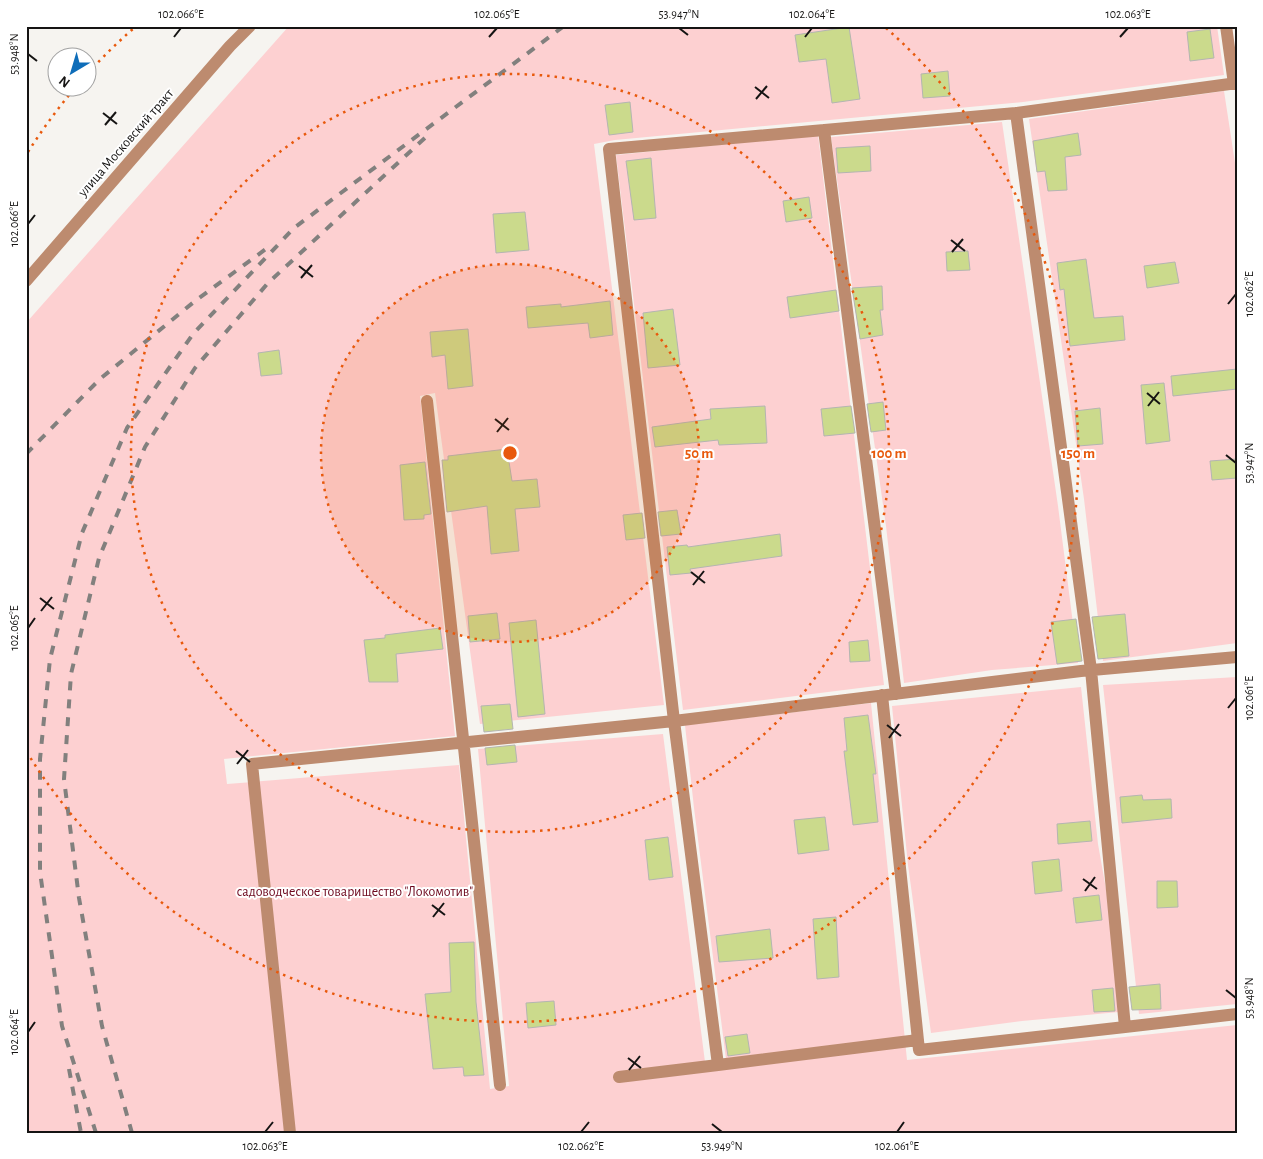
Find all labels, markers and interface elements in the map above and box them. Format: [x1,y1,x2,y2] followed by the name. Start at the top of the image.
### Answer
[158,8,204,20] text: 102.066°E
[475,8,520,20] text: 102.065°E
[659,8,699,20] text: 53.947°N
[789,8,835,20] text: 102.064°E
[1106,8,1151,20] text: 102.063°E
[8,33,20,75] text: 53.948°N
[48,48,98,98] north arrow
[56,73,73,90] text: N
[75,86,177,200] street label: улица Московский тракт
[8,201,20,247] text: 102.066°E
[1243,271,1255,317] text: 102.062°E
[1243,443,1255,483] text: 53.947°N
[501,444,519,462] centre of rings
[685,446,713,461] text: 50 m
[871,446,907,461] text: 100 m
[1061,446,1095,461] text: 150 m
[8,605,20,650] text: 102.065°E
[1243,676,1255,720] text: 102.061°E
[237,885,473,899] park label: садоводческое товарищество "Локомотив"
[1243,977,1255,1019] text: 53.948°N
[8,1009,20,1055] text: 102.064°E
[243,1140,288,1152] text: 102.063°E
[558,1140,604,1152] text: 102.062°E
[701,1140,743,1152] text: 53.949°N
[875,1140,919,1152] text: 102.061°E

